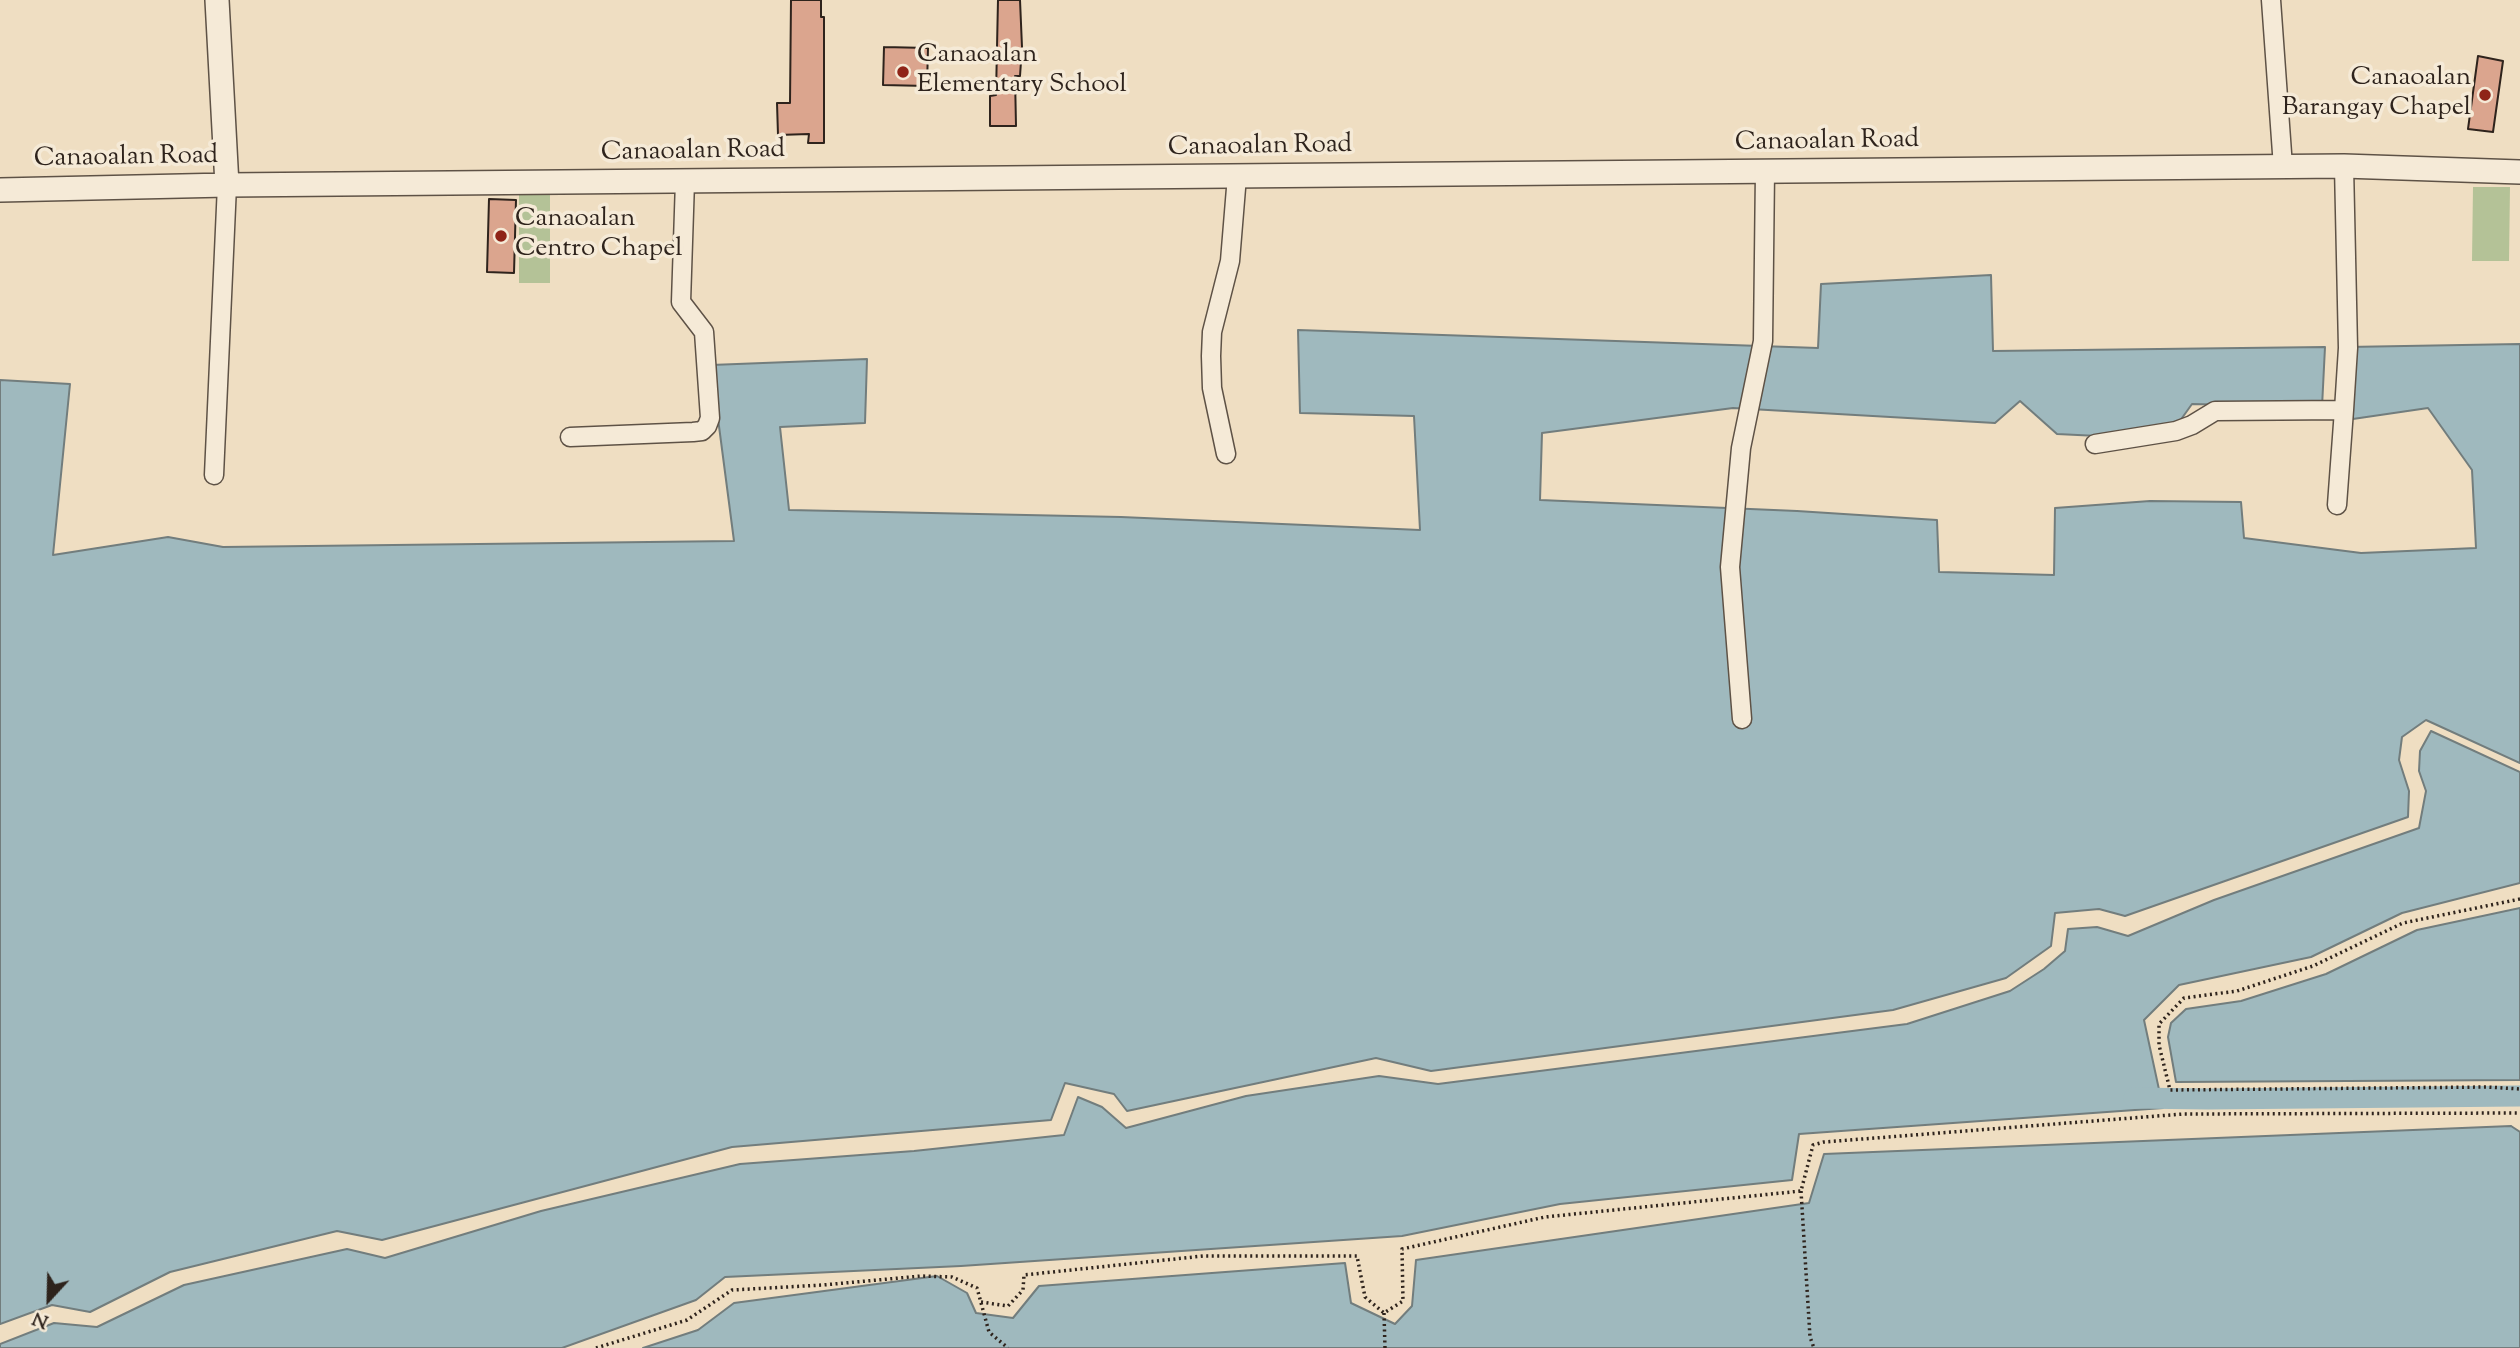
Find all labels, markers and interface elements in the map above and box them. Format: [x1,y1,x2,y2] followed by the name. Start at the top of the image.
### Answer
[917,41,1127,102] place label: Canaoalan Elementary School
[895,64,911,80] marker: Canaoalan Elementary School
[2282,64,2471,126] place label: Canaoalan Barangay Chapel
[2477,87,2493,103] marker: Canaoalan Barangay Chapel
[1735,126,1919,160] street label: Canaoalan Road
[1168,131,1352,165] street label: Canaoalan Road
[601,136,785,170] street label: Canaoalan Road
[34,142,218,176] street label: Canaoalan Road
[515,205,682,266] place label: Canaoalan Centro Chapel
[493,228,509,244] marker: Canaoalan Centro Chapel
[14,1264,84,1334] north arrow
[29,1304,53,1334] text: N

